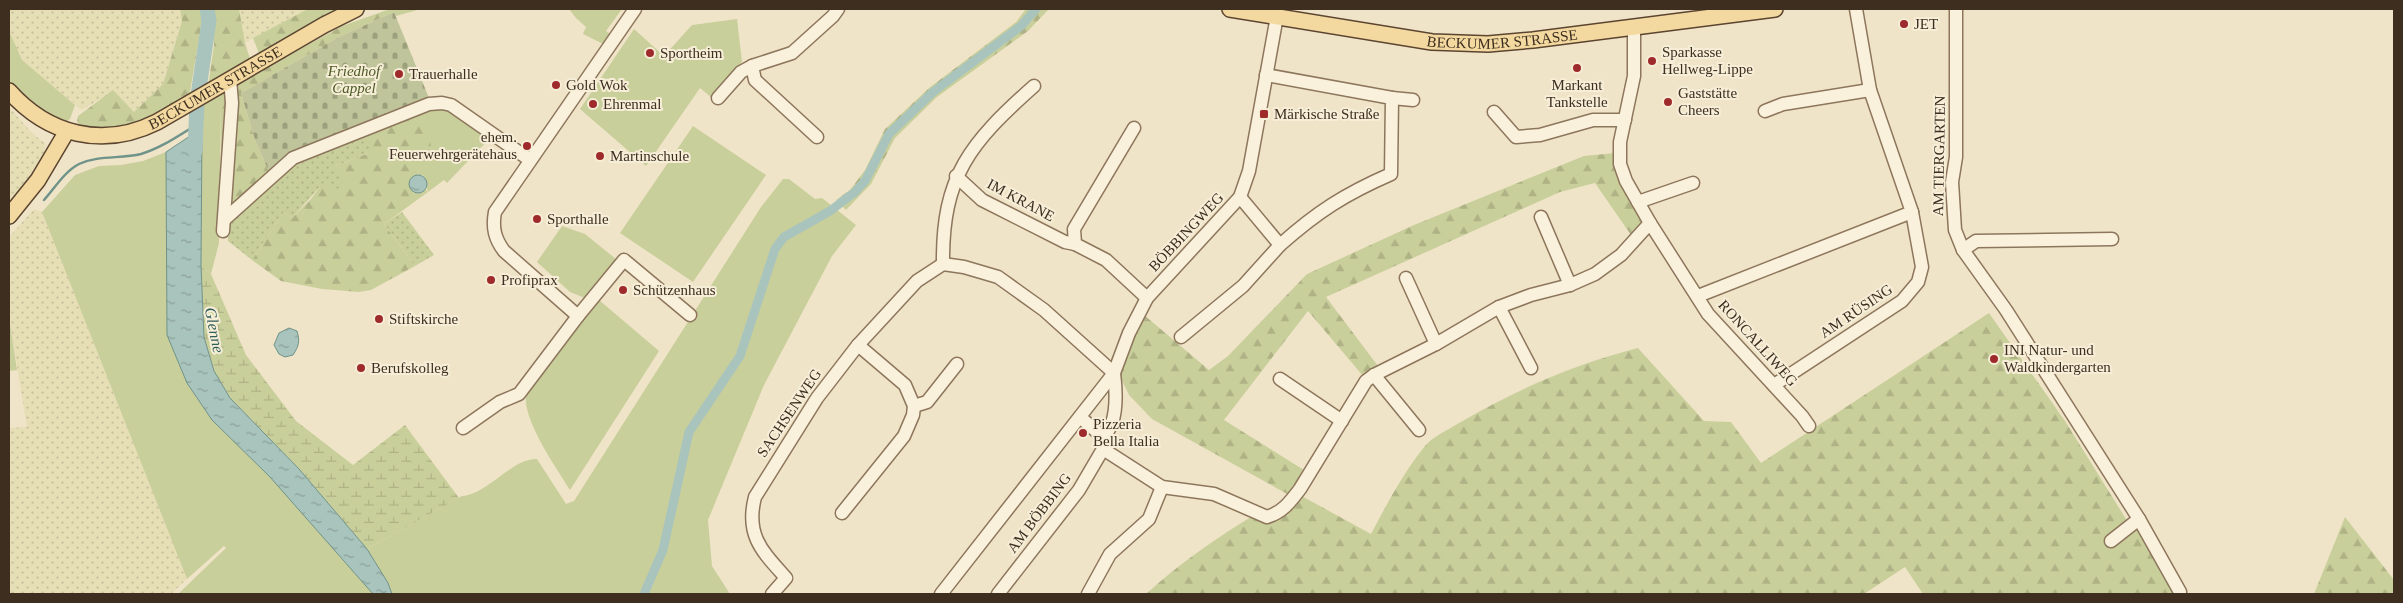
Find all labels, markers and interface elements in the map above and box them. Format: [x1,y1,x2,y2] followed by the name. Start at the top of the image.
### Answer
[1914,16,1938,32] place label: JET
[1898,18,1910,30] marker: JET
[1425,26,1578,52] street label: BECKUMER STRASSE
[146,43,285,133] street label: BECKUMER STRASSE
[1662,44,1753,77] place label: Sparkasse Hellweg-Lippe
[660,45,723,61] place label: Sportheim
[644,47,656,59] marker: Sportheim
[1646,55,1658,67] marker: Sparkasse Hellweg-Lippe
[1571,62,1583,74] marker: Markant Tankstelle
[327,63,382,96] park label: Friedhof Cappel
[409,66,478,82] place label: Trauerhalle
[393,68,405,80] marker: Trauerhalle
[566,77,628,93] place label: Gold Wok
[1546,77,1608,110] place label: Markant Tankstelle
[550,79,562,91] marker: Gold Wok
[1678,85,1737,118] place label: Gaststätte Cheers
[1930,95,1948,217] street label: AM TIERGARTEN
[603,96,661,112] place label: Ehrenmal
[1662,96,1674,108] marker: Gaststätte Cheers
[587,98,599,110] marker: Ehrenmal
[1274,106,1380,122] place label: Märkische Straße
[1258,108,1270,120] marker: Märkische Straße
[389,129,517,162] place label: ehem. Feuerwehrgerätehaus
[521,140,533,152] marker: ehem. Feuerwehrgerätehaus
[610,148,689,164] place label: Martinschule
[594,150,606,162] marker: Martinschule
[985,176,1057,224] street label: IM KRANE
[1145,189,1227,275] street label: BÖBBINGWEG
[547,211,609,227] place label: Sporthalle
[531,213,543,225] marker: Sporthalle
[501,272,558,288] place label: Profiprax
[485,274,497,286] marker: Profiprax
[1817,281,1895,341] street label: AM RÜSING
[633,282,716,298] place label: Schützenhaus
[617,284,629,296] marker: Schützenhaus
[1715,297,1801,389] street label: RONCALLIWEG
[202,306,227,354] water label: Glenne
[389,311,458,327] place label: Stiftskirche
[373,313,385,325] marker: Stiftskirche
[2004,342,2111,375] place label: INI Natur- und Waldkindergarten
[1988,353,2000,365] marker: INI Natur- und Waldkindergarten
[371,360,449,376] place label: Berufskolleg
[355,362,367,374] marker: Berufskolleg
[754,366,824,460] street label: SACHSENWEG
[1093,416,1160,449] place label: Pizzeria Bella Italia
[1077,427,1089,439] marker: Pizzeria Bella Italia
[1004,470,1074,556] street label: AM BÖBBING

